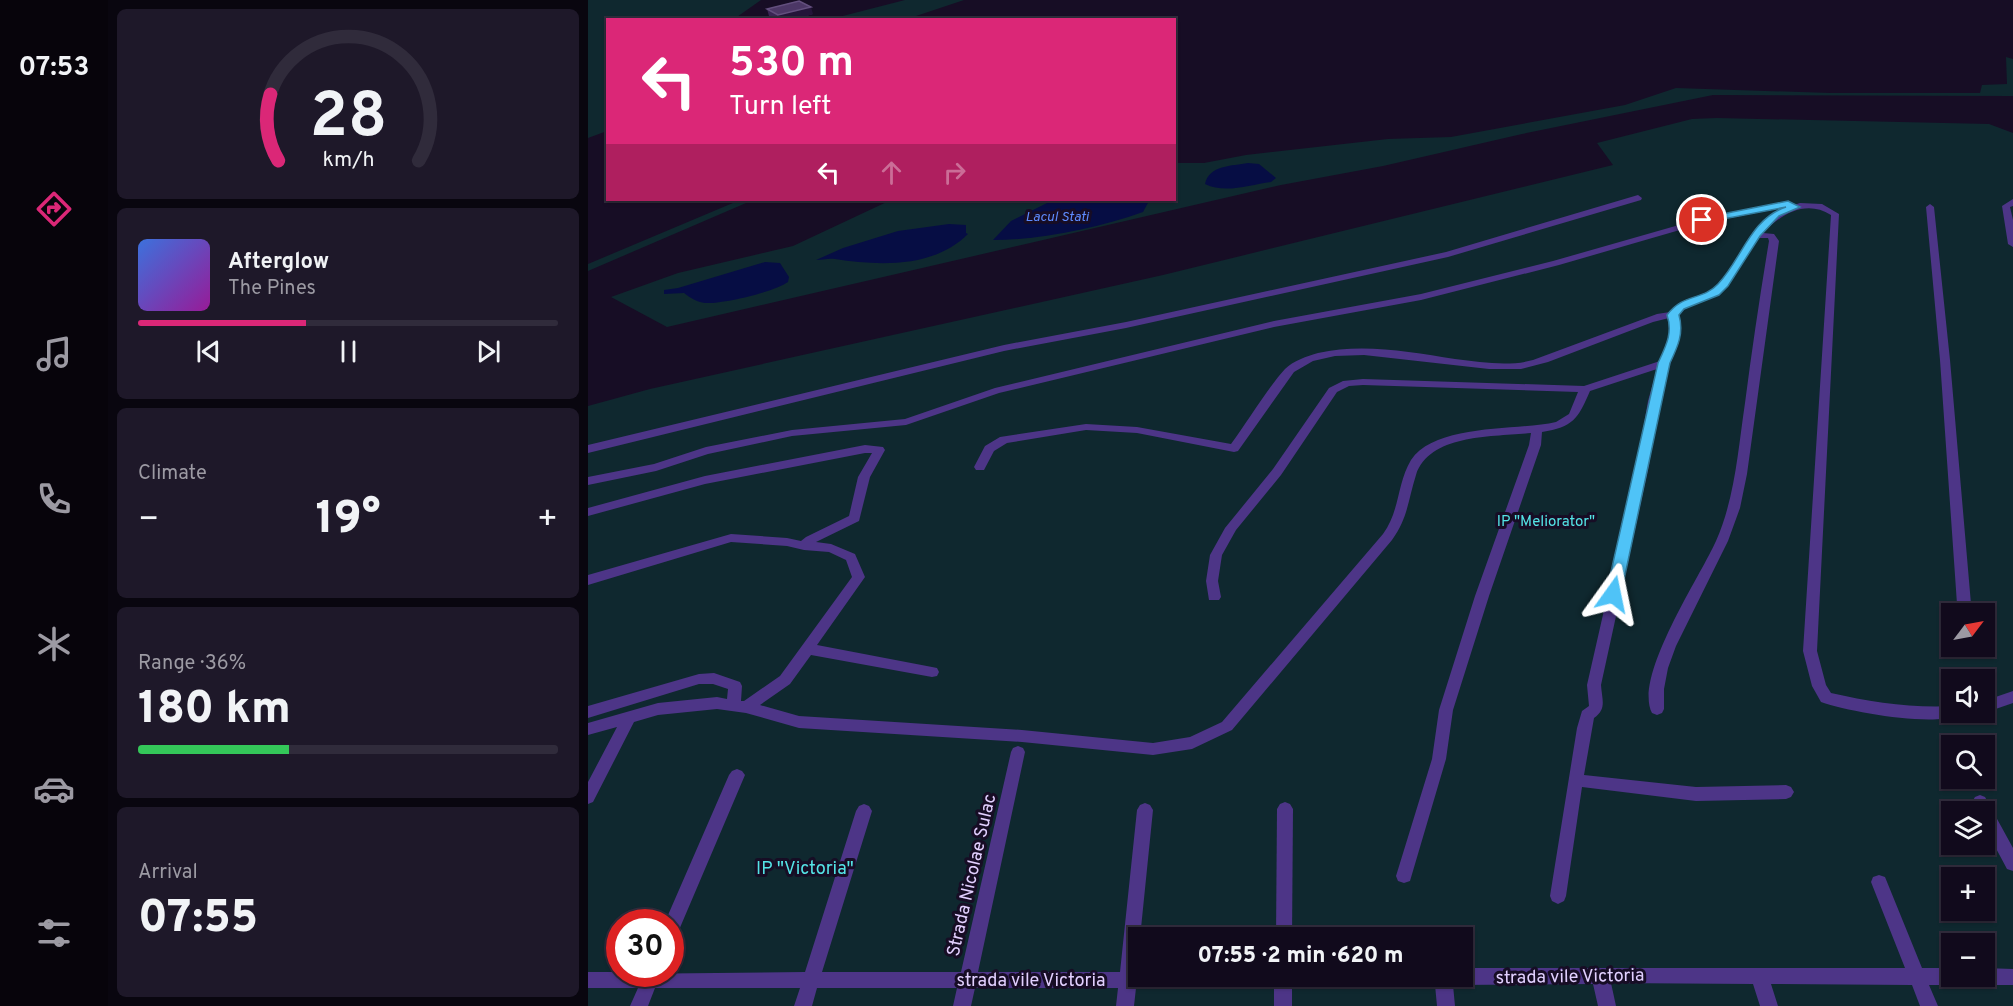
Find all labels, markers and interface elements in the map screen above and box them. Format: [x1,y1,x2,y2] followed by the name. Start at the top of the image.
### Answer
[729,38,854,91] text: 530 m
[630,42,708,120] icon: left
[18,51,90,85] text: 07:53
[309,80,387,159] text: 28
[729,90,831,124] text: Turn left
[322,148,374,175] text: km/h
[812,156,845,189] icon: left
[875,156,908,189] icon: ahead
[938,156,971,189] icon: right
[33,188,75,230] icon: directions
[1676,194,1727,245] pin
[1685,203,1718,236] icon: arrive
[1025,209,1090,226] water label: Lacul Stati
[228,249,329,276] text: Afterglow
[228,276,316,302] text: The Pines
[33,333,75,375] icon: music
[192,335,225,368] icon: previous
[332,335,365,368] icon: pause
[472,335,505,368] icon: next
[138,461,207,487] text: Climate
[33,478,75,520] icon: phone
[315,492,381,549] text: 19°
[138,500,159,542] text: −
[537,500,558,542] text: +
[1497,513,1595,532] park label: IP "Meliorator"
[1581,562,1645,626] position arrow
[1941,603,1995,657] north arrow
[1941,603,1995,987] map controls
[33,623,75,665] icon: climate
[138,651,246,677] text: Range · 36%
[1941,669,1995,723] button: sound
[138,682,291,739] text: 180 km
[1941,735,1995,789] button: search
[33,768,75,810] icon: car
[943,792,1002,959] street label: Strada Nicolae Sulac
[1941,801,1995,855] button: layers
[756,858,854,881] park label: IP "Victoria"
[138,860,198,886] text: Arrival
[1941,867,1995,921] button: +
[138,891,258,948] text: 07:55
[606,909,684,987] speed limit sign: 30
[33,912,75,954] icon: filters
[1941,933,1995,987] button: −
[1197,943,1404,970] text: 07:55 · 2 min · 620 m
[1495,965,1645,990] street label: strada vile Victoria
[957,970,1105,993] street label: strada vile Victoria

